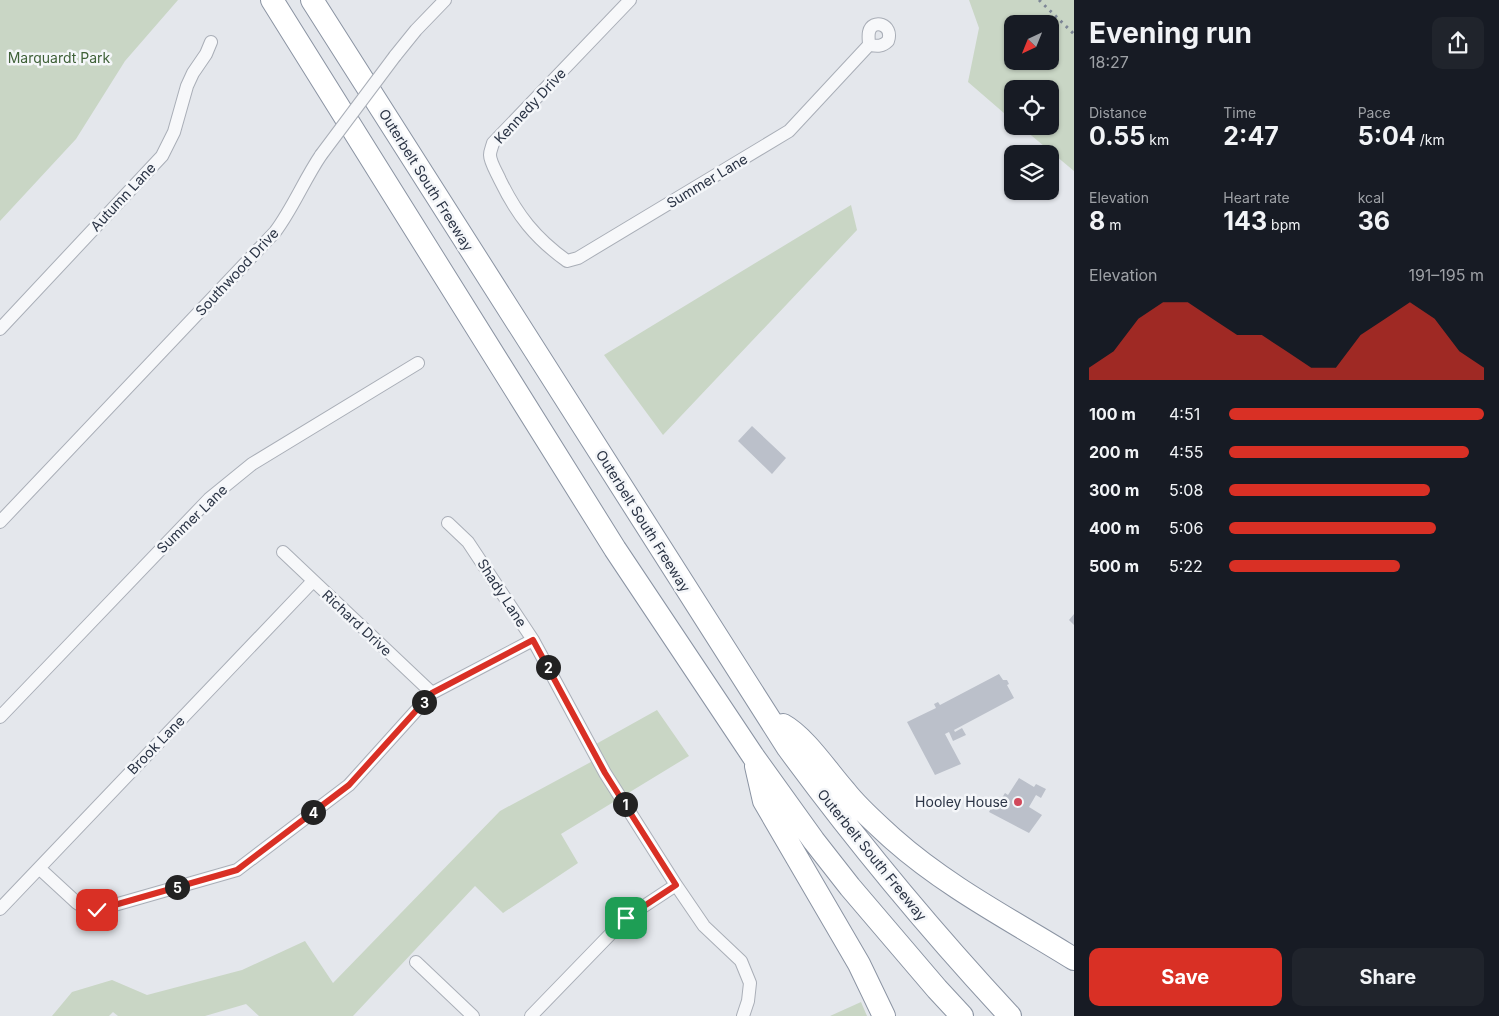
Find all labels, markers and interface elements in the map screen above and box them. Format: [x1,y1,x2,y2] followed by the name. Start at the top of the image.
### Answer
[1004,15,1059,70] north arrow
[1004,15,1059,200] map controls
[1089,16,1252,50] text: Evening run
[1432,17,1484,69] button: share
[8,49,111,66] park label: Marquardt Park
[1089,52,1129,72] text: 18:27
[490,64,569,147] street label: Kennedy Drive
[1004,80,1059,135] button: locate
[1089,104,1147,121] text: Distance
[1223,104,1256,121] text: Time
[1358,104,1391,121] text: Pace
[376,106,477,254] street label: Outerbelt South Freeway
[1089,121,1145,151] text: 0.55
[1223,121,1279,151] text: 2:47
[1358,121,1416,151] text: 5:04
[1145,131,1169,148] text: km
[1416,131,1445,148] text: /km
[1004,145,1059,200] button: layers
[663,150,750,211] street label: Summer Lane
[87,159,159,234] street label: Autumn Lane
[1089,189,1149,206] text: Elevation
[1223,189,1290,206] text: Heart rate
[1358,189,1384,206] text: kcal
[1089,206,1105,236] text: 8
[1223,206,1267,236] text: 143
[1358,206,1390,236] text: 36
[1105,216,1121,233] text: m
[1267,216,1301,233] text: bpm
[192,224,282,319] street label: Southwood Drive
[1089,265,1158,285] text: Elevation
[1408,265,1484,285] text: 191–195 m
[1089,404,1136,424] text: 100 m
[1169,404,1200,424] text: 4:51
[1089,442,1139,462] text: 200 m
[1169,442,1203,462] text: 4:55
[593,447,694,595] street label: Outerbelt South Freeway
[1089,480,1139,500] text: 300 m
[1169,480,1203,500] text: 5:08
[153,481,230,556] street label: Summer Lane
[1089,518,1140,538] text: 400 m
[1169,518,1203,538] text: 5:06
[474,555,531,630] street label: Shady Lane
[1089,556,1139,576] text: 500 m
[1169,556,1203,576] text: 5:22
[319,586,396,659] street label: Richard Drive
[536,654,560,680] pin: 2
[544,659,553,676] text: 2
[412,690,436,714] pin: 3
[420,694,429,711] text: 3
[124,712,188,777] street label: Brook Lane
[814,785,931,924] street label: Outerbelt South Freeway
[612,792,638,816] pin: 1
[915,793,1008,810] place label: Hooley House
[622,796,629,813] text: 1
[1012,796,1024,808] marker: Hooley House
[300,800,326,824] pin: 4
[309,804,318,821] text: 4
[164,874,190,900] pin: 5
[173,879,182,896] text: 5
[76,889,118,931] pin
[83,896,111,924] icon: check
[605,897,647,939] pin
[612,904,640,932] icon: arrive
[1089,948,1282,1006] button: Save
[1292,948,1484,1006] button: Share

